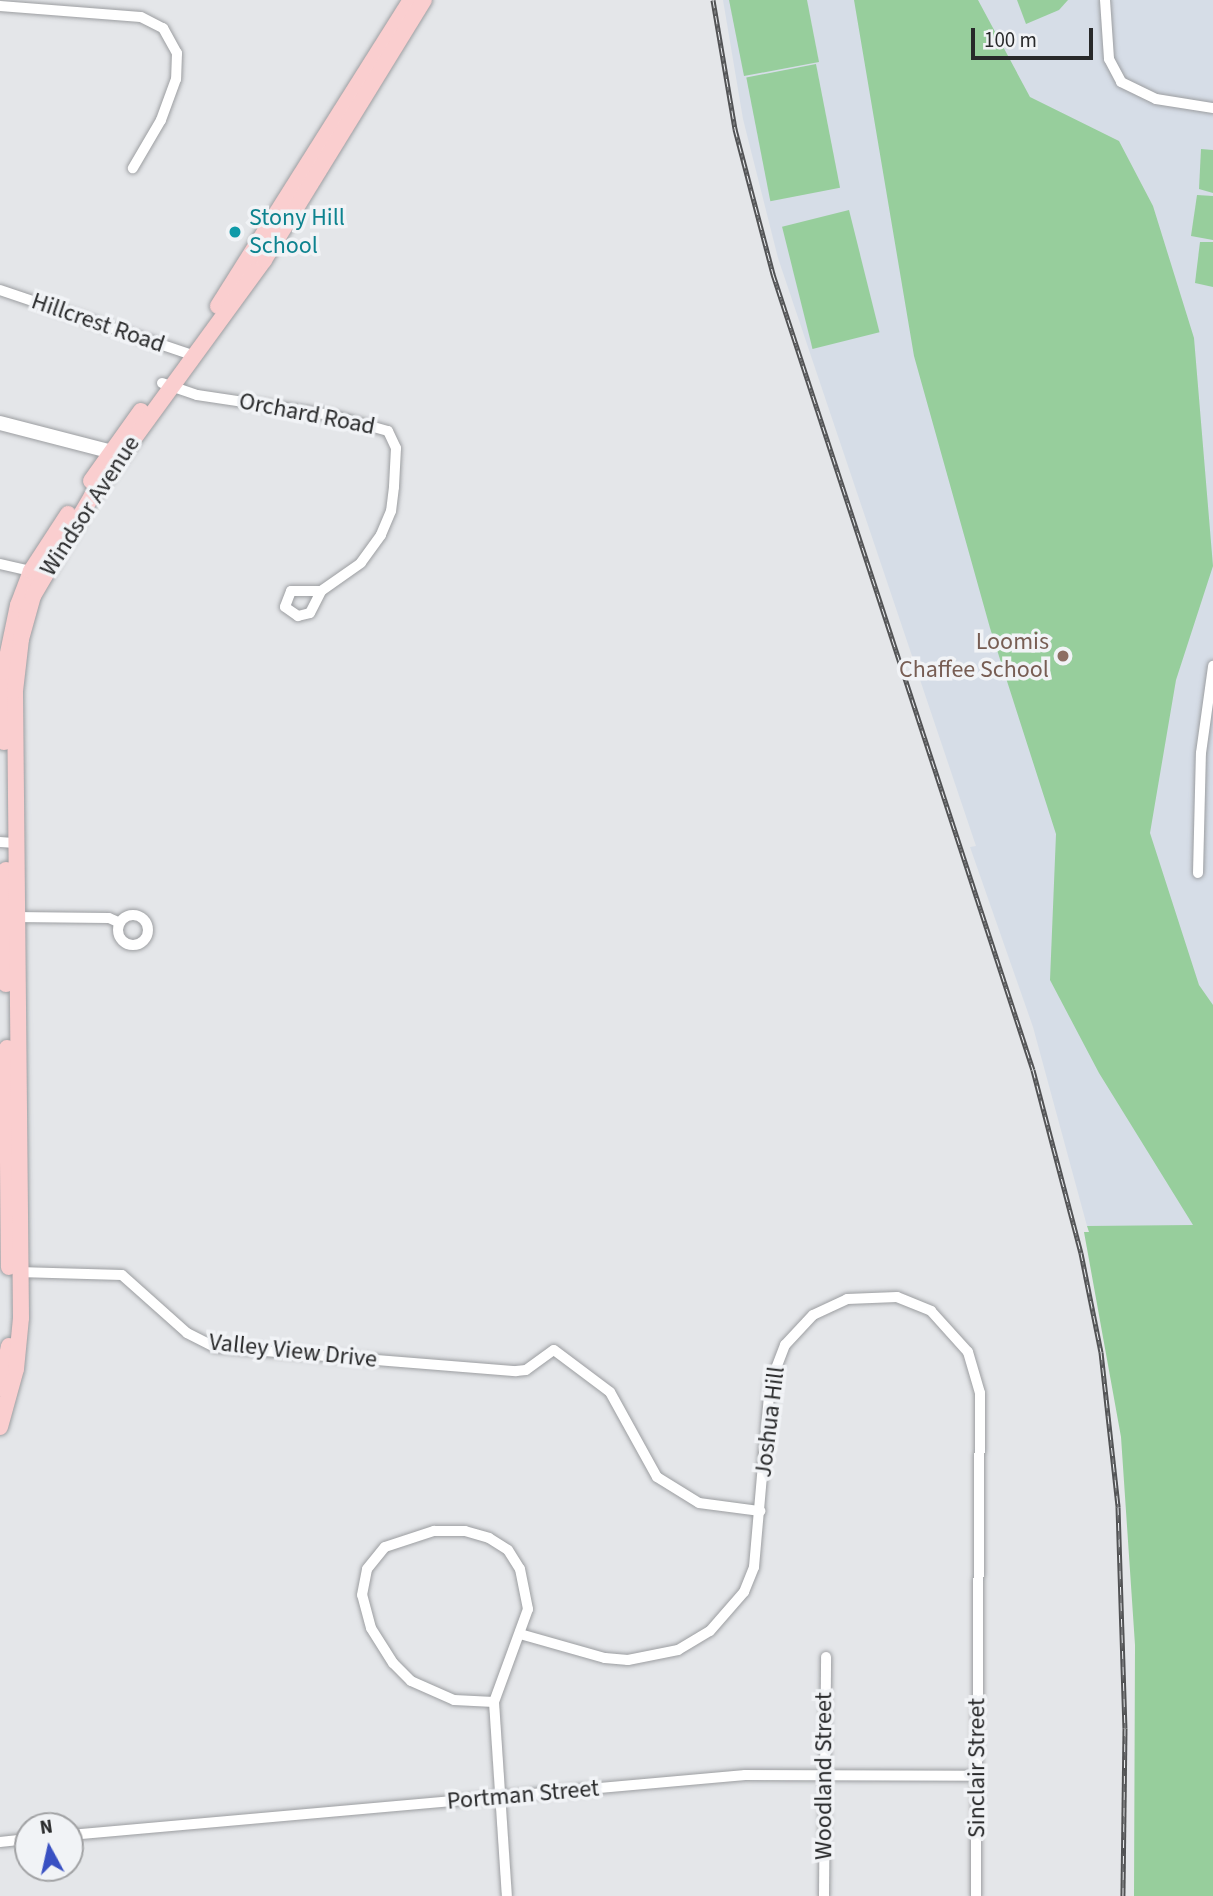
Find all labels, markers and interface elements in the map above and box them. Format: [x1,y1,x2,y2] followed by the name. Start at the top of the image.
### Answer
[975,14,1098,58] scale bar
[984,25,1037,55] text: 100 m
[249,204,345,260] place label: Stony Hill School
[227,224,243,240] marker: Stony Hill School
[28,287,168,359] street label: Hillcrest Road
[237,387,377,441] street label: Orchard Road
[34,430,146,582] street label: Windsor Avenue
[899,628,1049,684] place label: Loomis Chaffee School
[1055,648,1071,664] marker: Loomis Chaffee School
[208,1328,378,1374] street label: Valley View Drive
[749,1365,791,1479] street label: Joshua Hill
[810,1692,838,1860] street label: Woodland Street
[963,1698,991,1838] street label: Sinclair Street
[446,1774,600,1816] street label: Portman Street
[14,1812,84,1882] north arrow
[38,1813,54,1842] text: N

